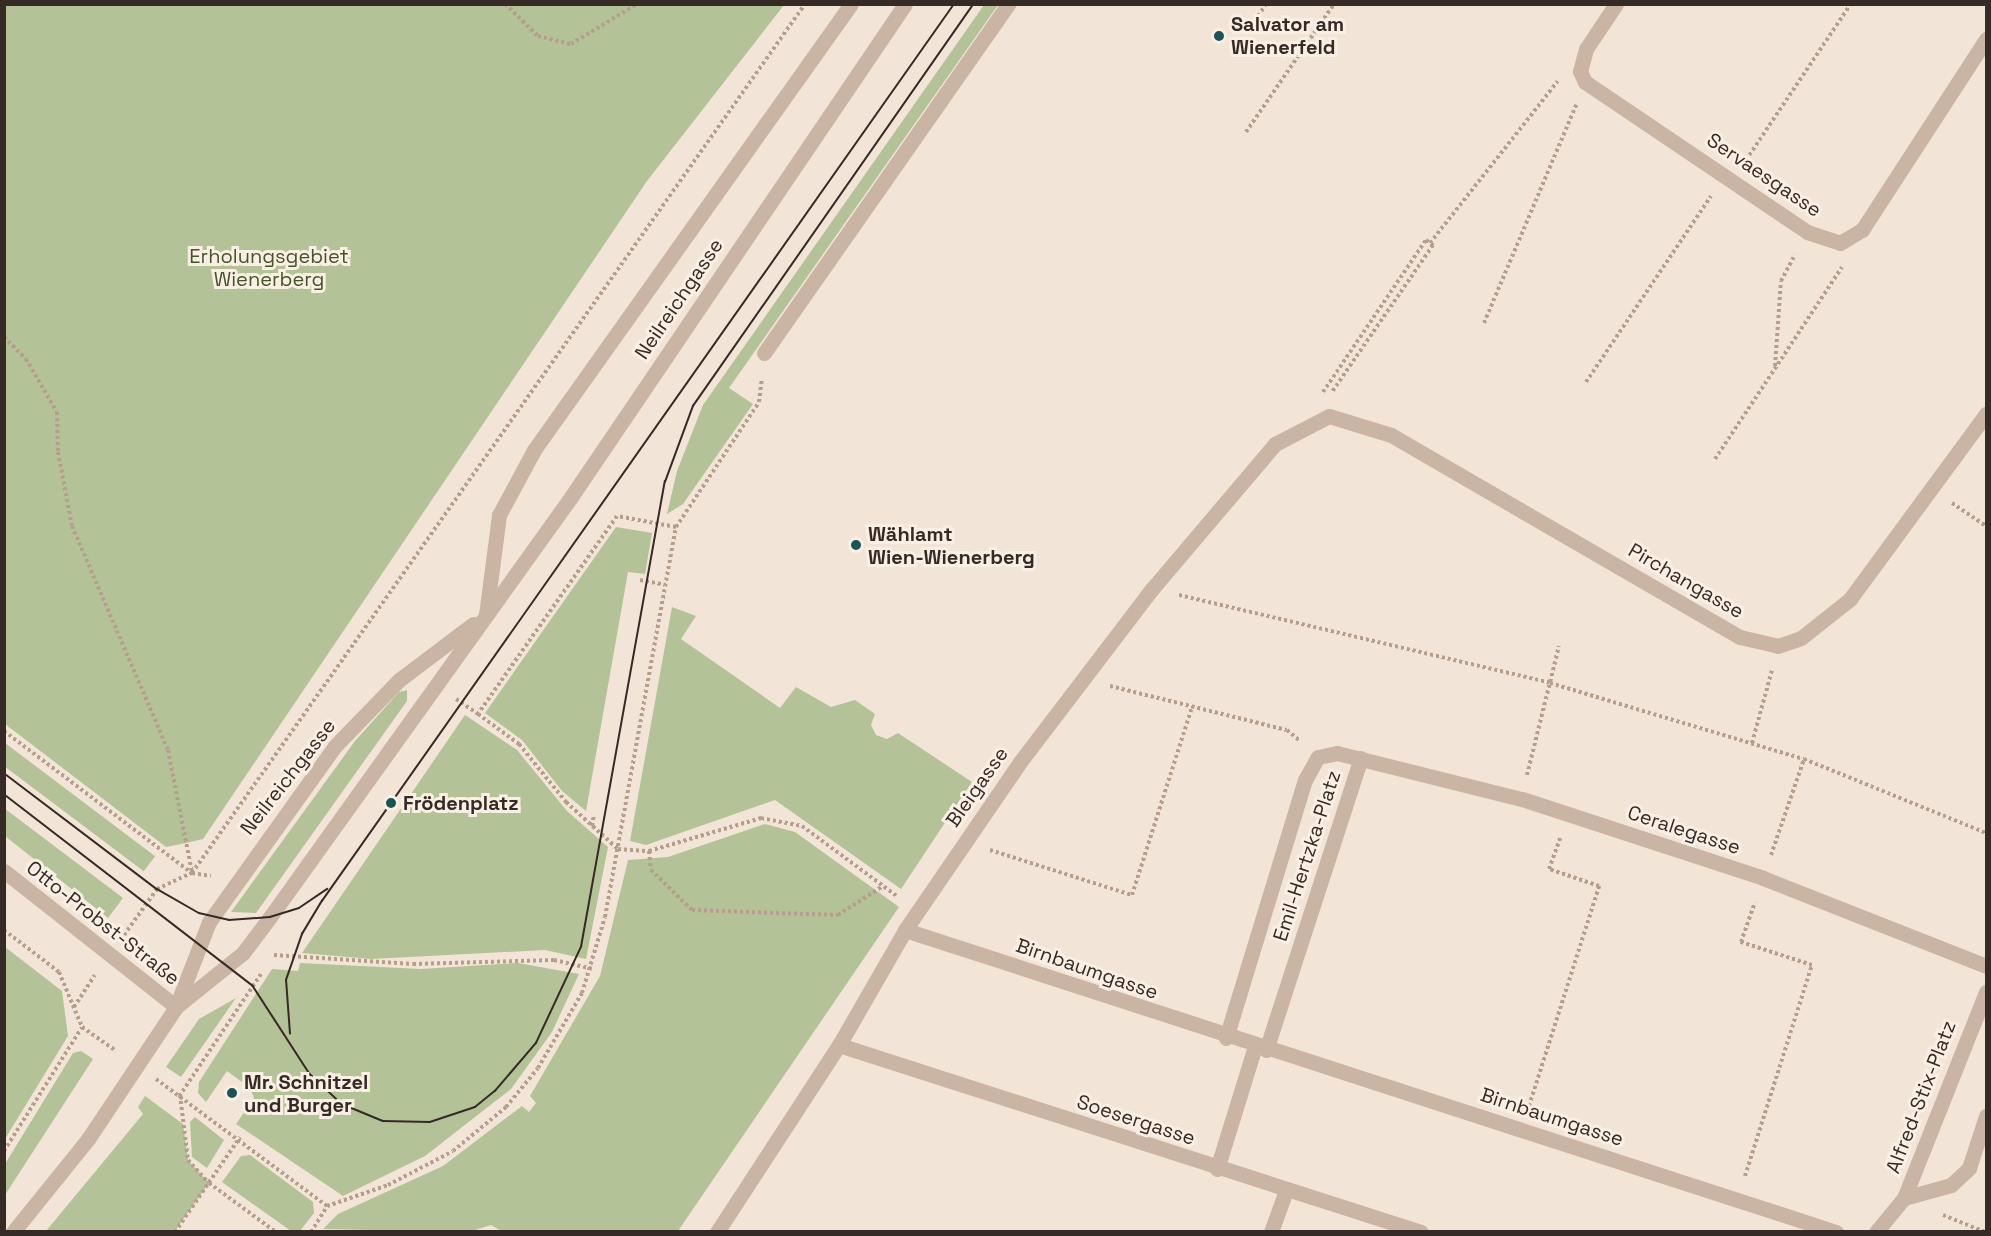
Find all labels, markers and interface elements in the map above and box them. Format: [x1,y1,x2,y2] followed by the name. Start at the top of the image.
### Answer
[1231,13,1344,60] place label: Salvator am Wienerfeld
[1212,29,1226,43] marker: Salvator am Wienerfeld
[1702,128,1826,222] street label: Servaesgasse
[630,234,728,364] street label: Neilreichgasse
[189,245,349,292] park label: Erholungsgebiet Wienerberg
[868,522,1035,569] place label: Wählamt Wien-Wienerberg
[849,538,863,552] marker: Wählamt Wien-Wienerberg
[1624,538,1748,624] street label: Pirchangasse
[235,714,341,840] street label: Neilreichgasse
[941,742,1013,832] street label: Bleigasse
[1268,768,1346,944] street label: Emil-Hertzka-Platz
[403,791,518,815] place label: Frödenplatz
[384,796,398,810] marker: Frödenplatz
[1625,800,1743,860] street label: Ceralegasse
[22,856,184,990] street label: Otto-Probst-Straße
[1013,933,1161,1005] street label: Birnbaumgasse
[1881,1017,1961,1177] street label: Alfred-Stix-Platz
[244,1070,369,1117] place label: Mr. Schnitzel und Burger
[1478,1083,1626,1151] street label: Birnbaumgasse
[225,1086,239,1100] marker: Mr. Schnitzel und Burger
[1074,1090,1198,1150] street label: Soesergasse

